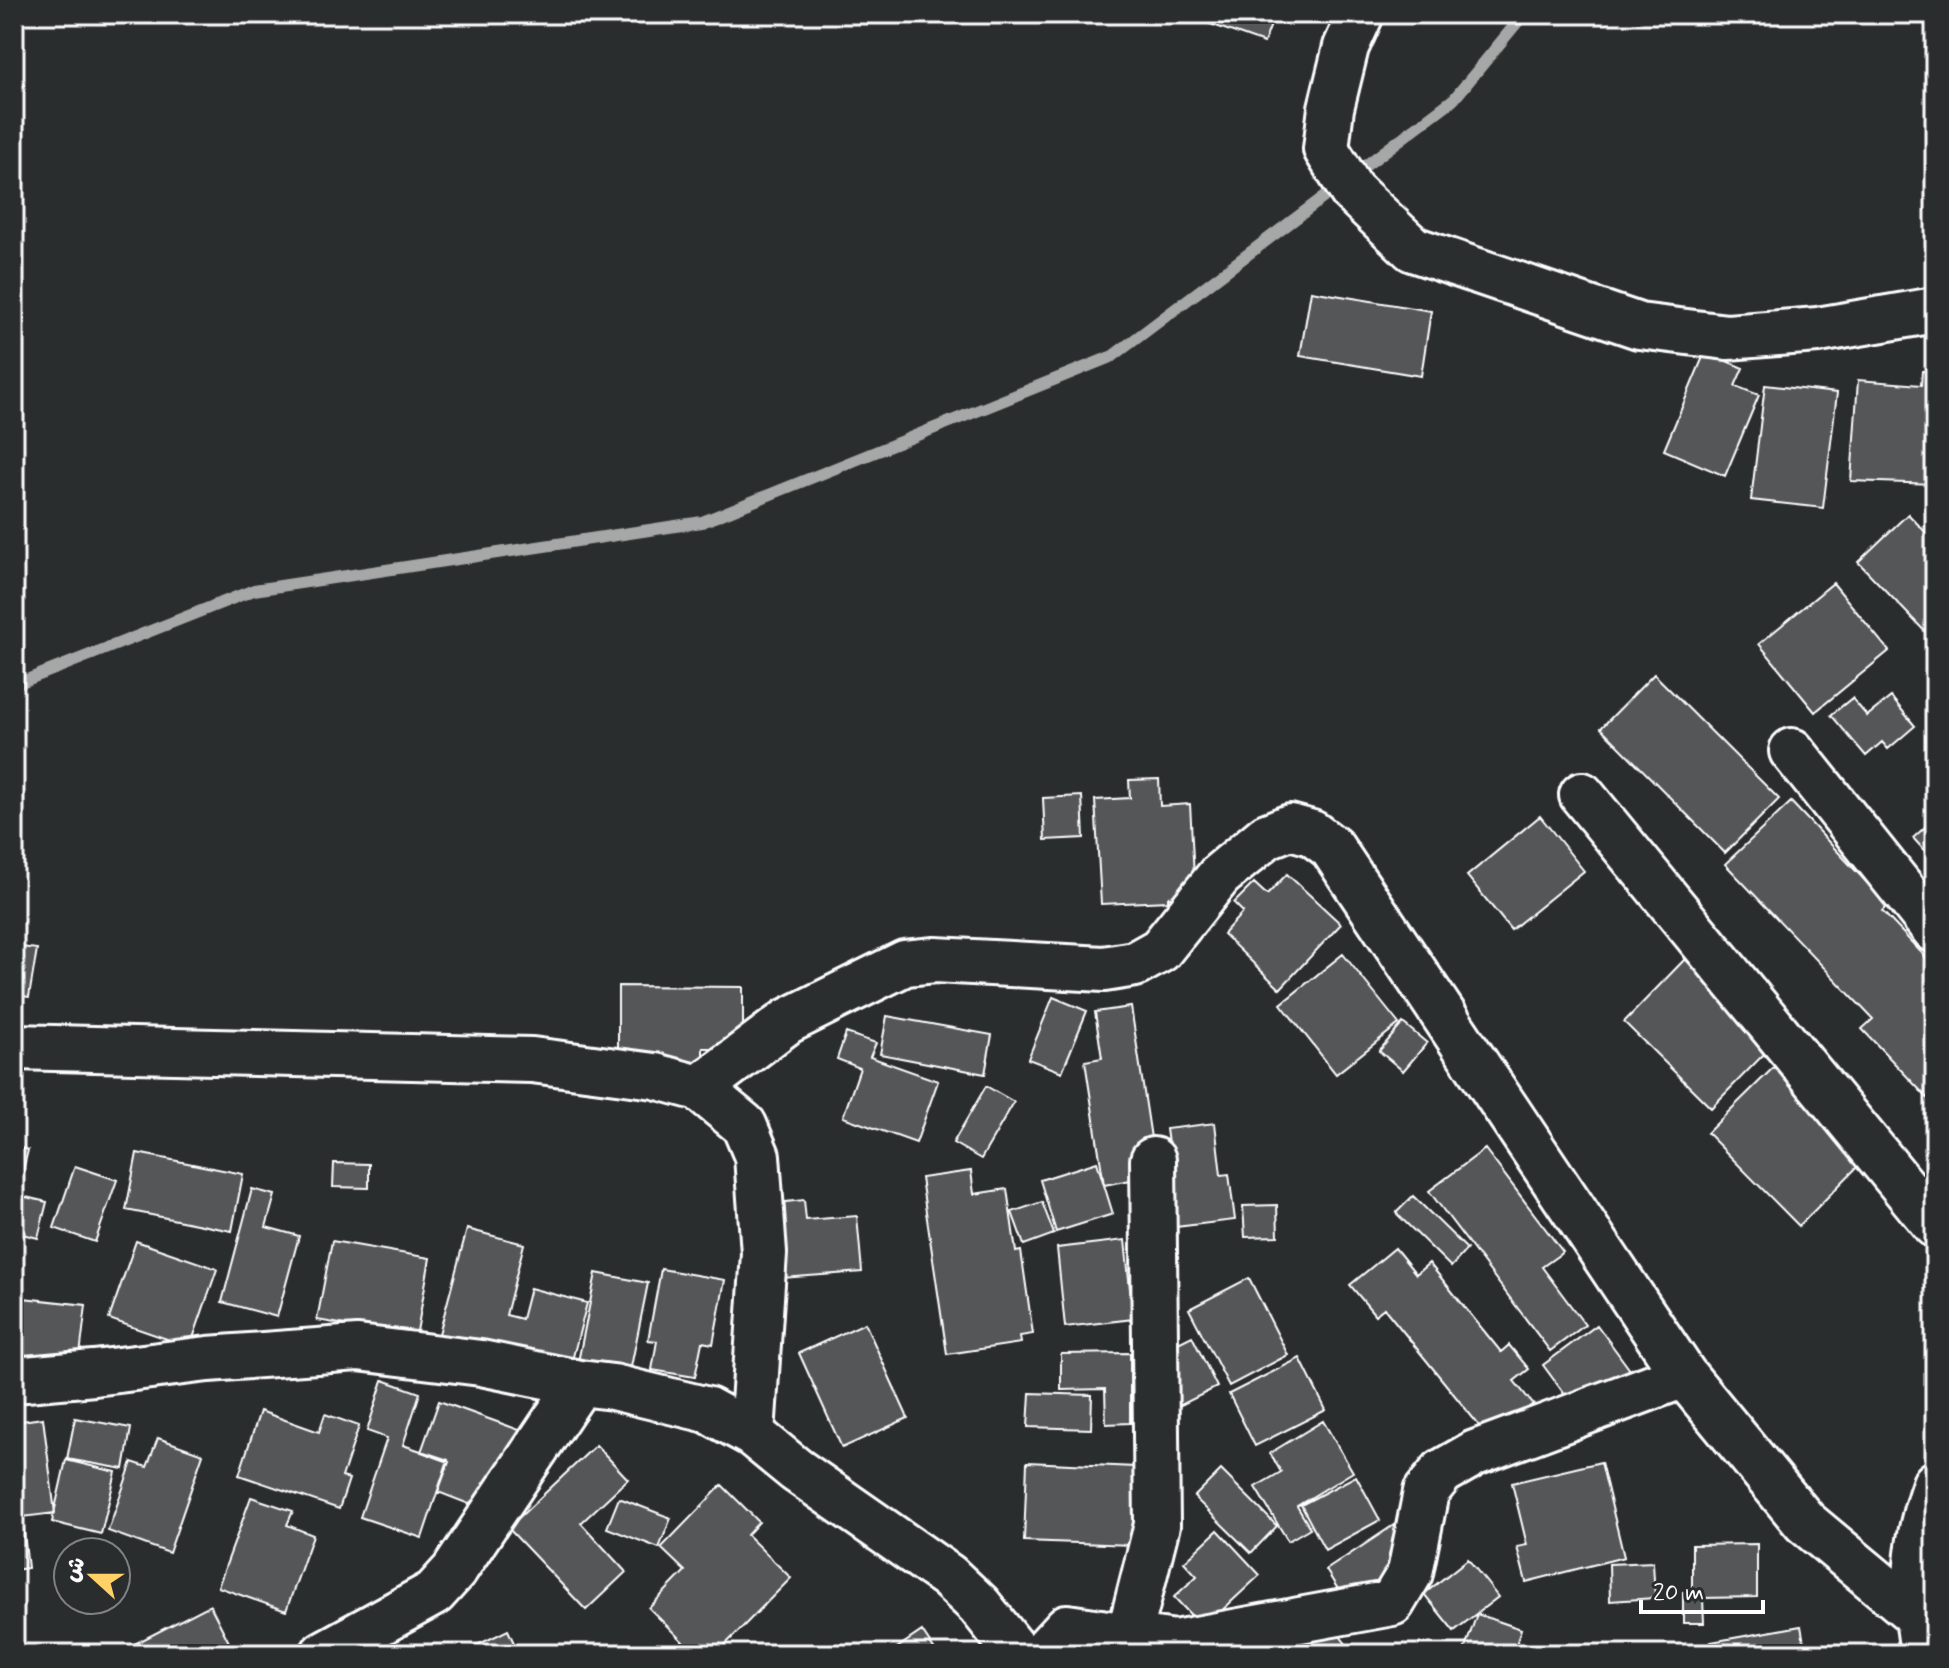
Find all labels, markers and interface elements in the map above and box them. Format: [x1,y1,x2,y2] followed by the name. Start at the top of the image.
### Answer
[52,1536,132,1616] north arrow
[58,1553,93,1586] text: ش
[1641,1564,1763,1614] scale bar
[1653,1578,1704,1609] text: 20 m

